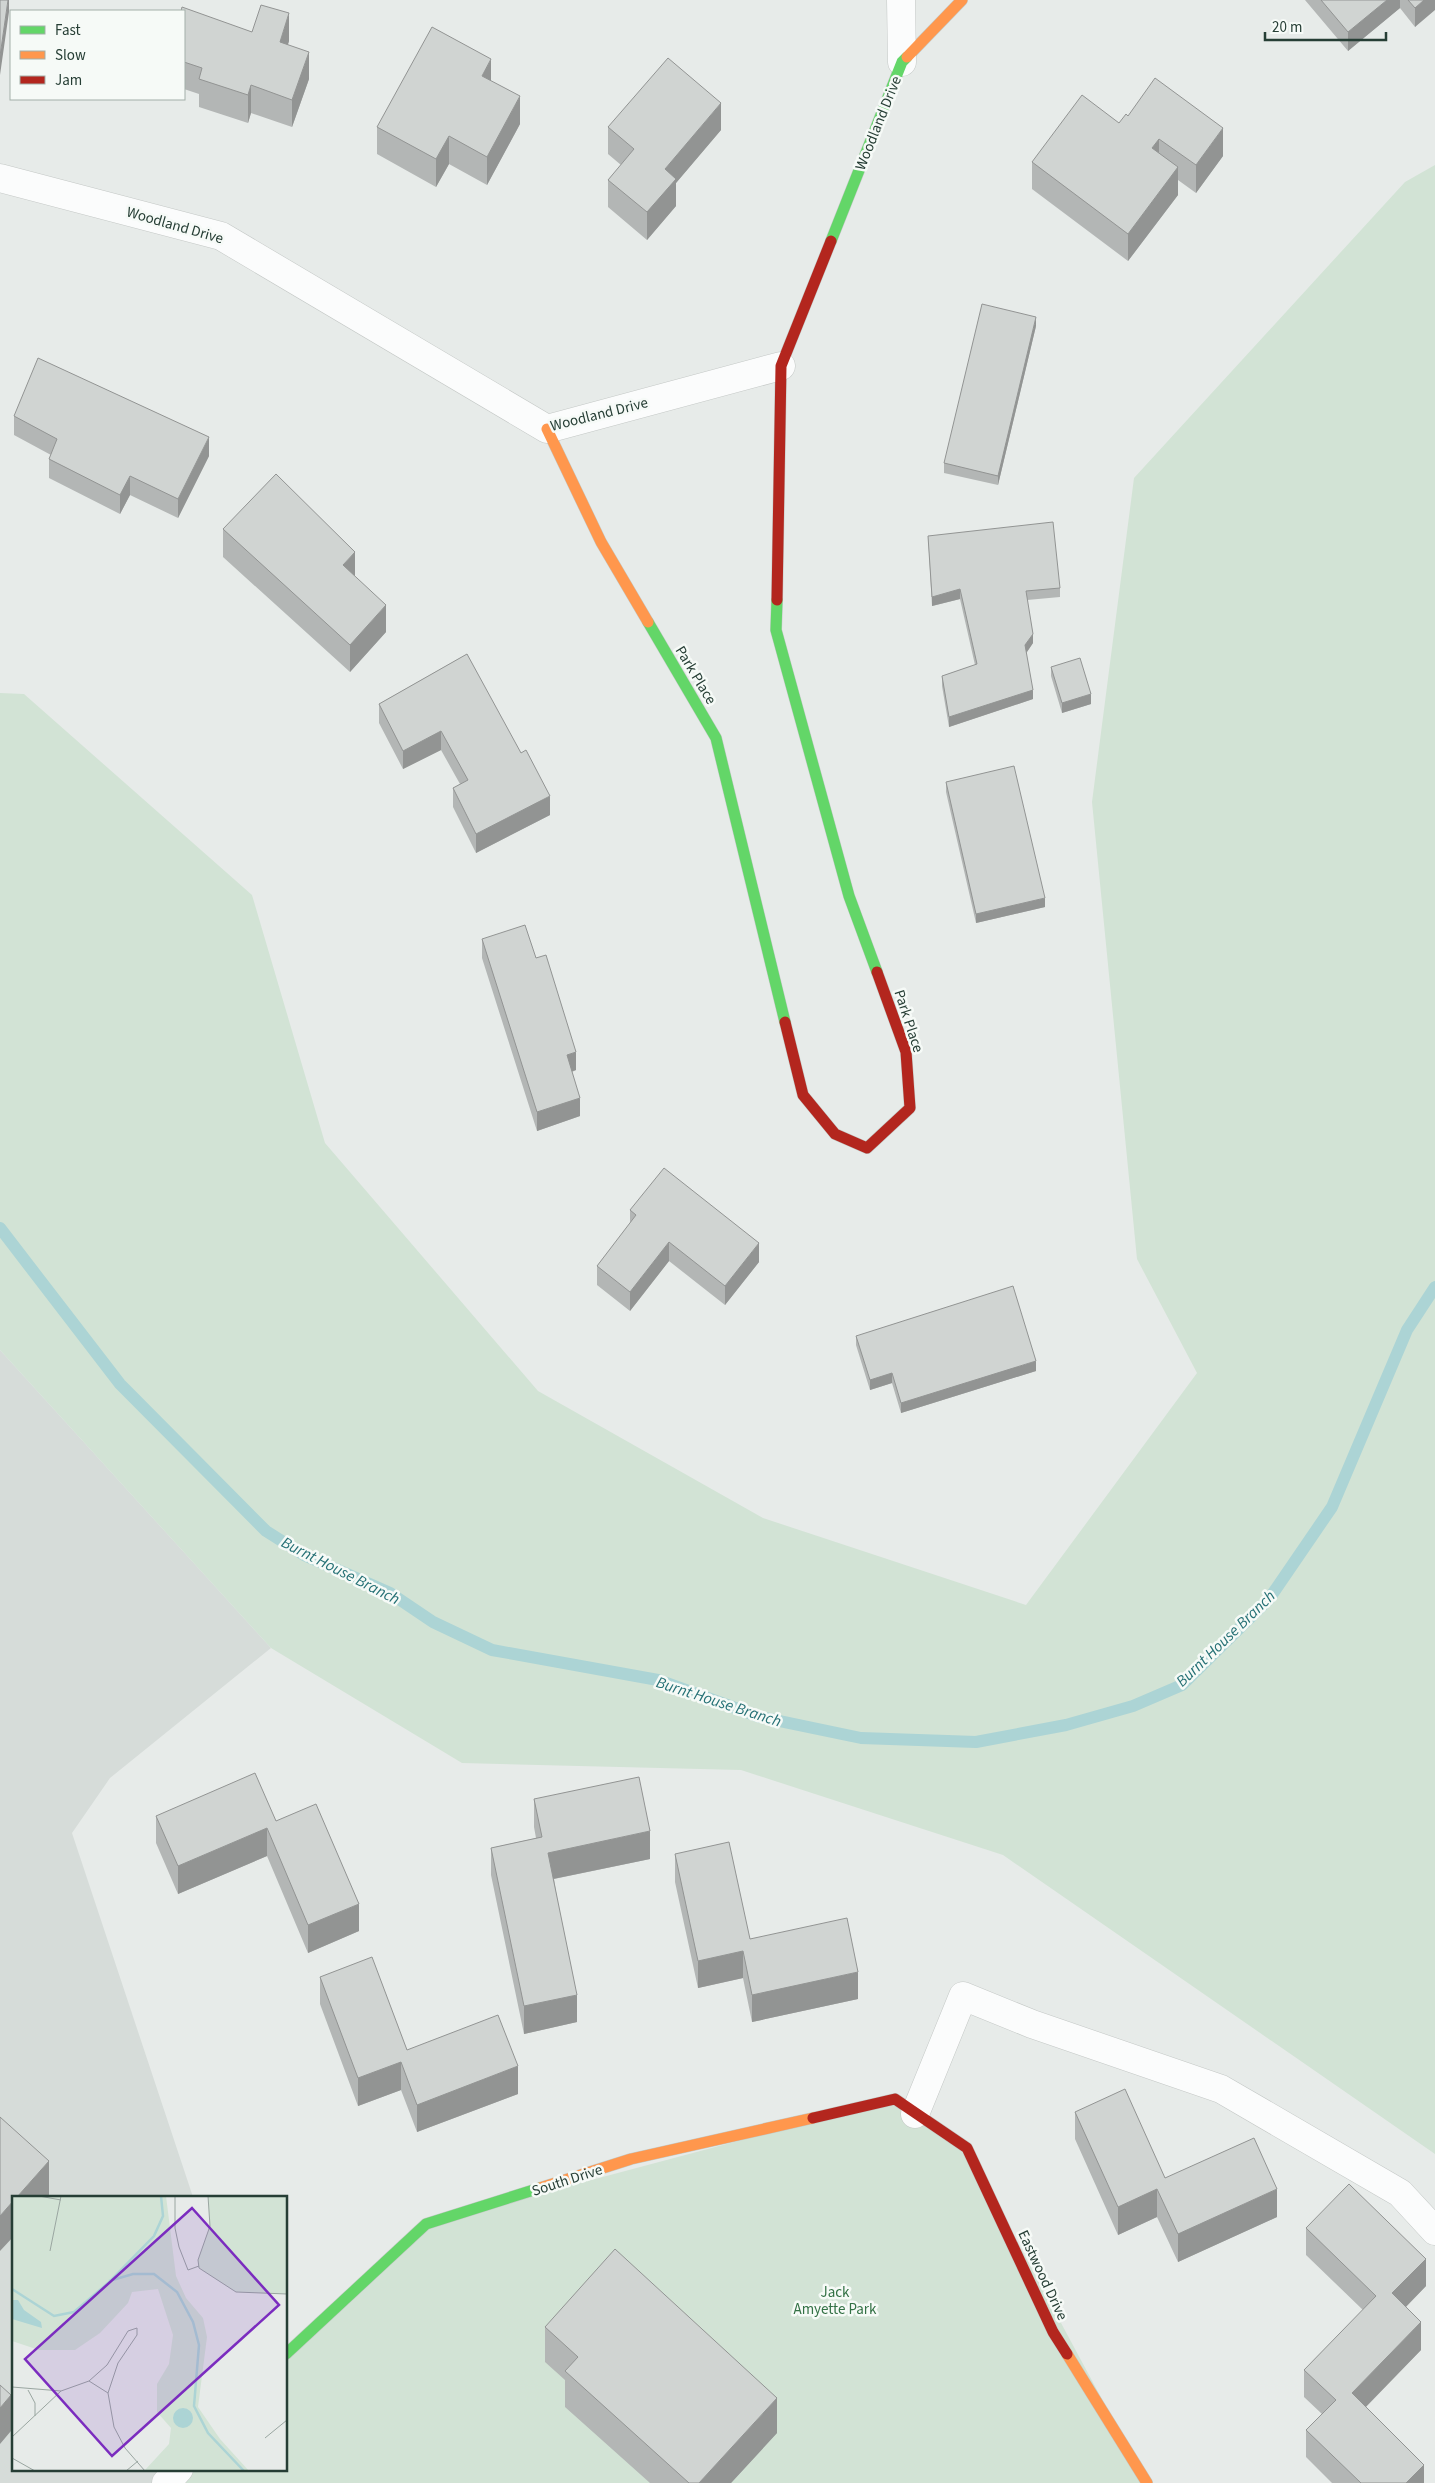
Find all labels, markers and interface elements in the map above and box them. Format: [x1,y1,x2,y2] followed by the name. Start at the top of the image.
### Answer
[10,10,185,100] legend
[1265,10,1386,42] scale bar
[1272,17,1302,38] text: 20 m
[55,20,81,41] text: Fast
[55,45,86,66] text: Slow
[55,70,82,91] text: Jam
[850,73,907,173] street label: Woodland Drive
[124,202,226,249] street label: Woodland Drive
[548,392,650,437] street label: Woodland Drive
[670,642,721,708] street label: Park Place
[889,987,929,1055] street label: Park Place
[278,1532,404,1610] water label: Burnt House Branch
[1171,1586,1280,1692] water label: Burnt House Branch
[653,1671,784,1733] water label: Burnt House Branch
[529,2159,605,2202] street label: South Drive
[12,2196,288,2470] inset map
[1012,2227,1073,2324] street label: Eastwood Drive
[794,2282,877,2320] park label: Jack Amyette Park

